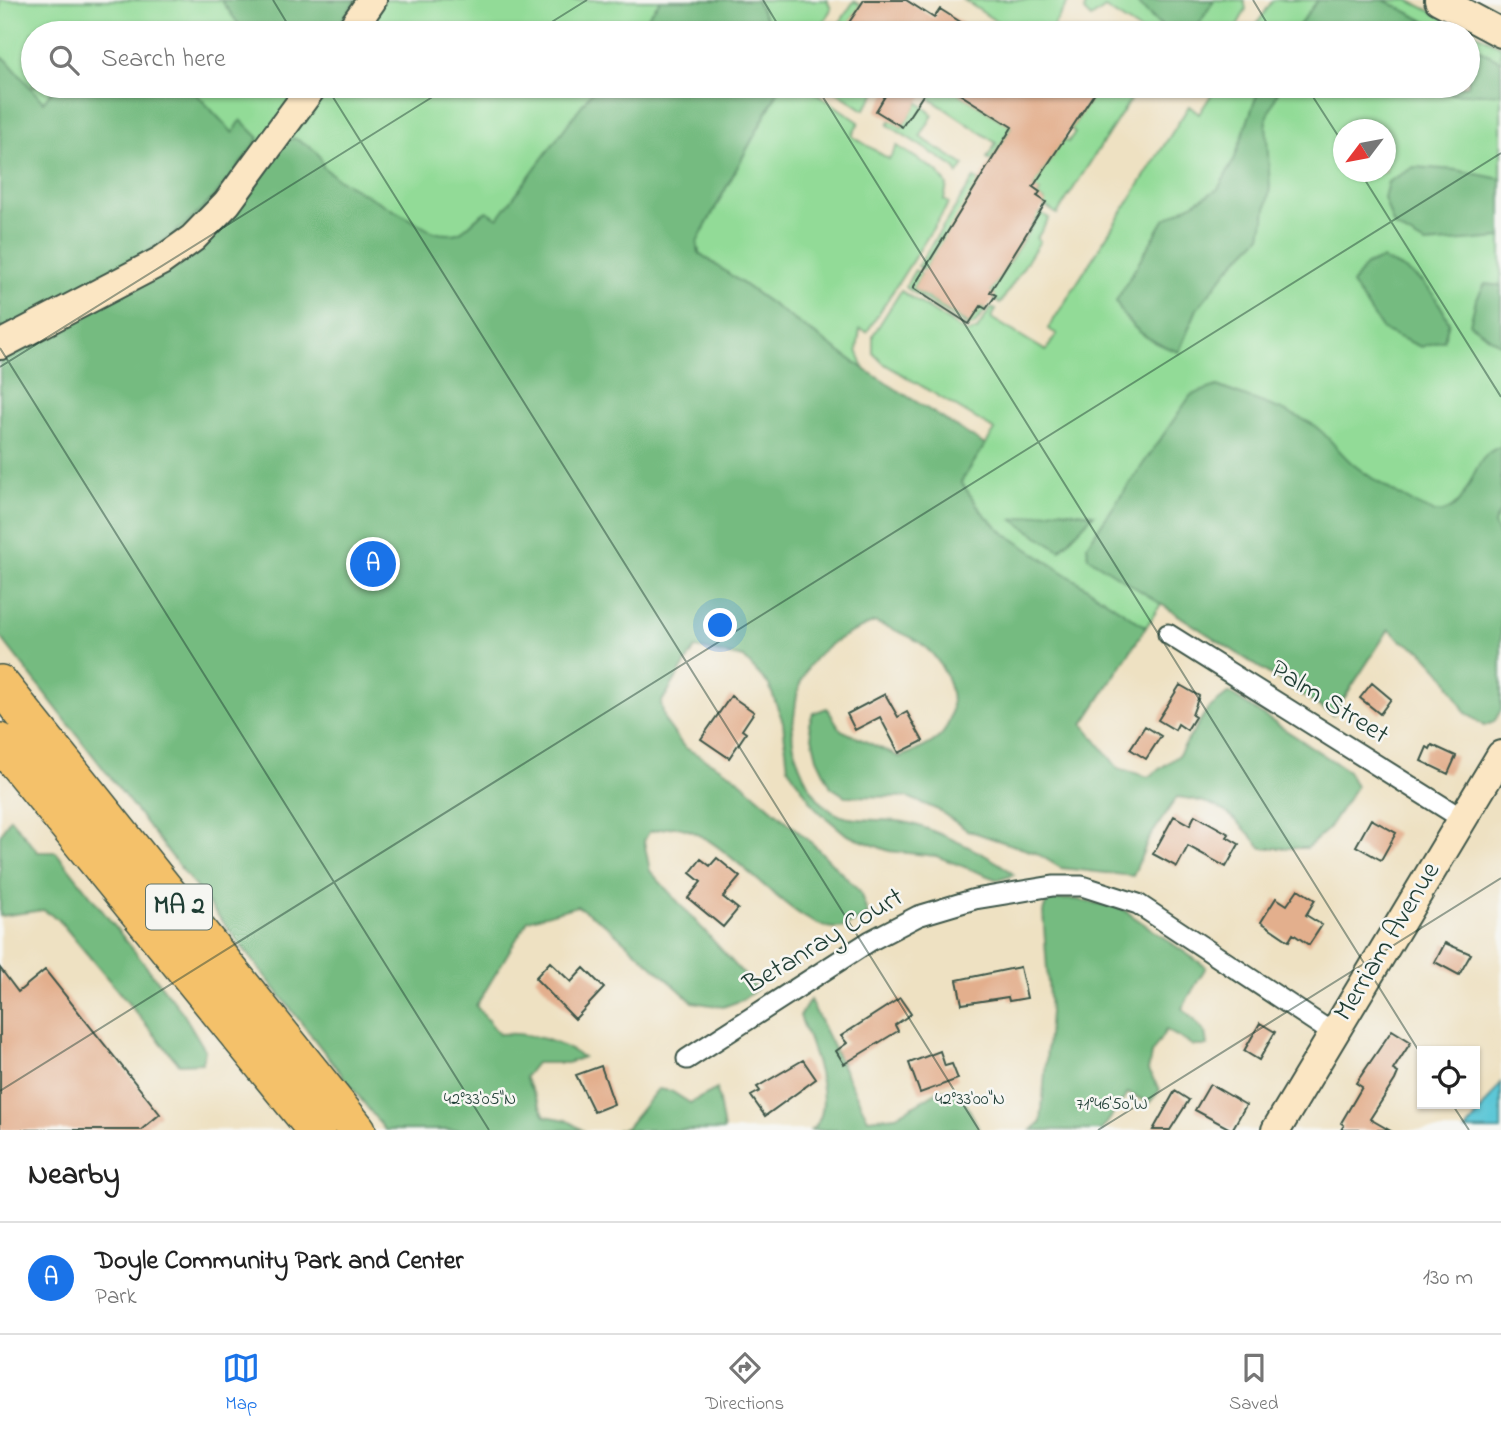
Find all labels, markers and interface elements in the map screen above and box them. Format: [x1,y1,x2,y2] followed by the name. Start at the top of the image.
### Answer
[21,21,1480,98] search box
[45,41,83,79] icon: search
[101,41,226,79] text: Search here
[1333,119,1396,182] north arrow
[350,538,396,590] pin: A
[703,608,737,642] your location
[1261,650,1397,756] street label: Palm Street
[1324,854,1452,1029] street label: Merriam Avenue
[735,878,912,1006] street label: Betanray Court
[146,885,212,930] road number: MA 2
[1417,1046,1480,1109] map controls
[1417,1046,1480,1109] button: locate
[444,1087,516,1113] text: 42°33'05"N
[935,1087,1005,1113] text: 42°33'00"N
[1076,1092,1148,1118] text: 71°46'50"W
[28,1154,120,1198] text: Nearby
[95,1243,463,1281] text: Doyle Community Park and Center
[44,1262,58,1295] text: A
[1423,1262,1473,1295] text: 130 m
[95,1281,137,1314] text: Park
[222,1349,260,1418] tab: Map
[705,1349,784,1418] tab: Directions
[1229,1349,1279,1418] tab: Saved

